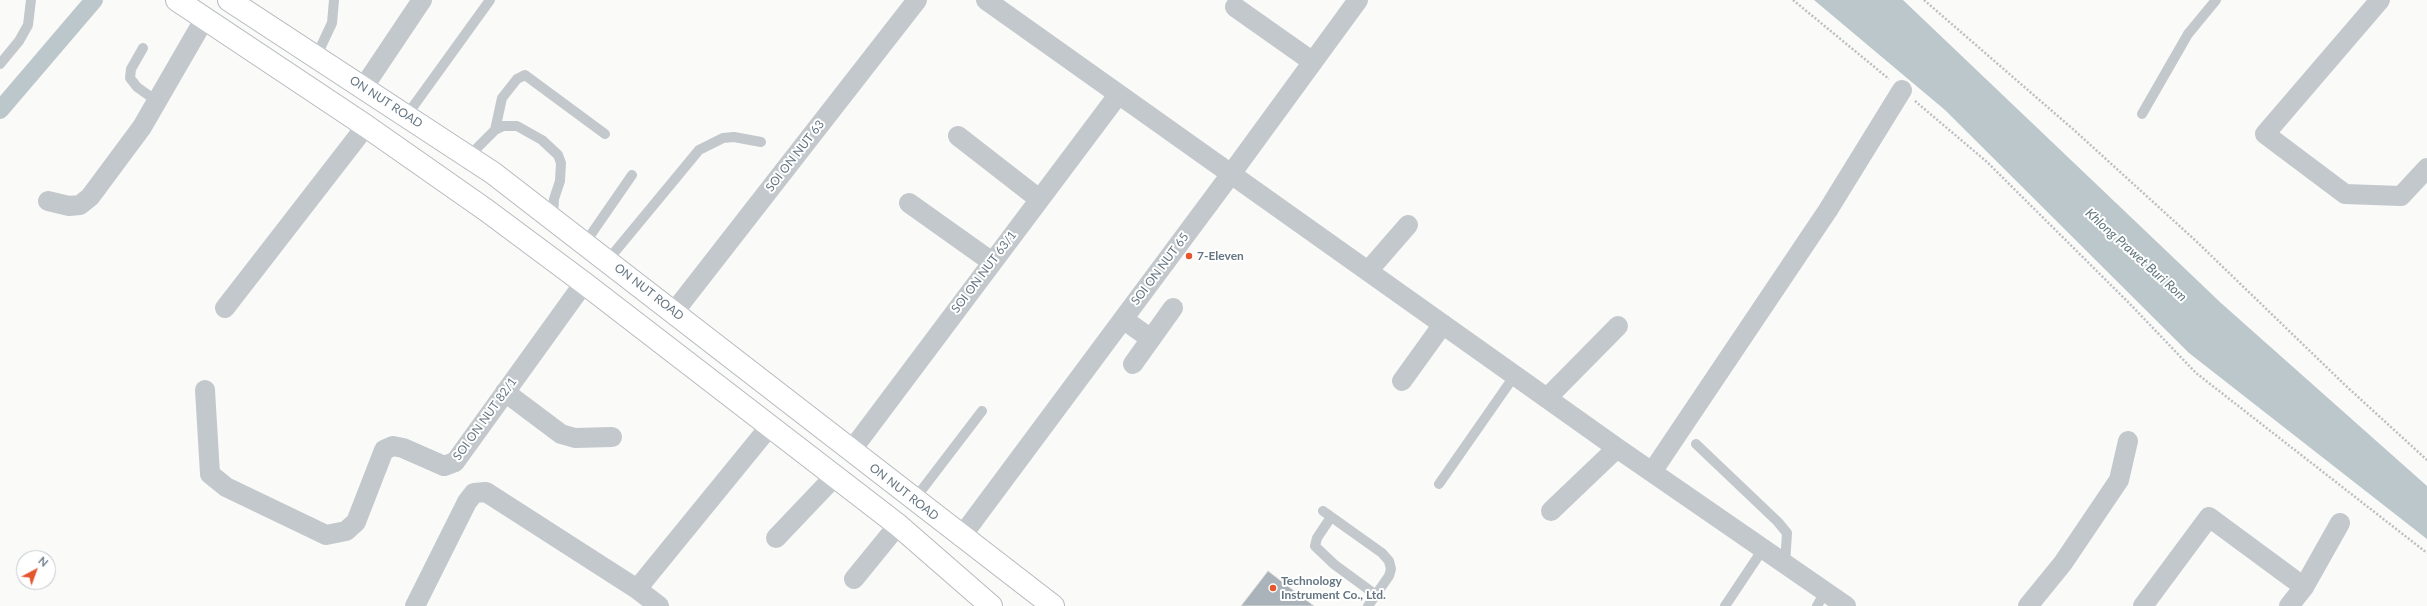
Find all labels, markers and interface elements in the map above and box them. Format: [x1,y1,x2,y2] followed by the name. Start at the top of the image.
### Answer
[347,73,425,131] street label: ON NUT ROAD
[763,118,827,194] street label: SOI ON NUT 63
[2082,205,2190,305] water label: Khlong Prawet Buri Rom
[949,228,1019,316] street label: SOI ON NUT 63/1
[1128,230,1192,308] street label: SOI ON NUT 65
[1197,249,1244,263] place label: 7-Eleven
[1184,251,1194,261] marker: 7-Eleven
[611,260,687,324] street label: ON NUT ROAD
[450,375,520,463] street label: SOI ON NUT 82/1
[866,460,942,524] street label: ON NUT ROAD
[16,550,56,590] north arrow
[36,554,51,569] text: N
[1281,574,1386,602] place label: Technology Instrument Co., Ltd.
[1268,583,1278,593] marker: Technology Instrument Co., Ltd.

